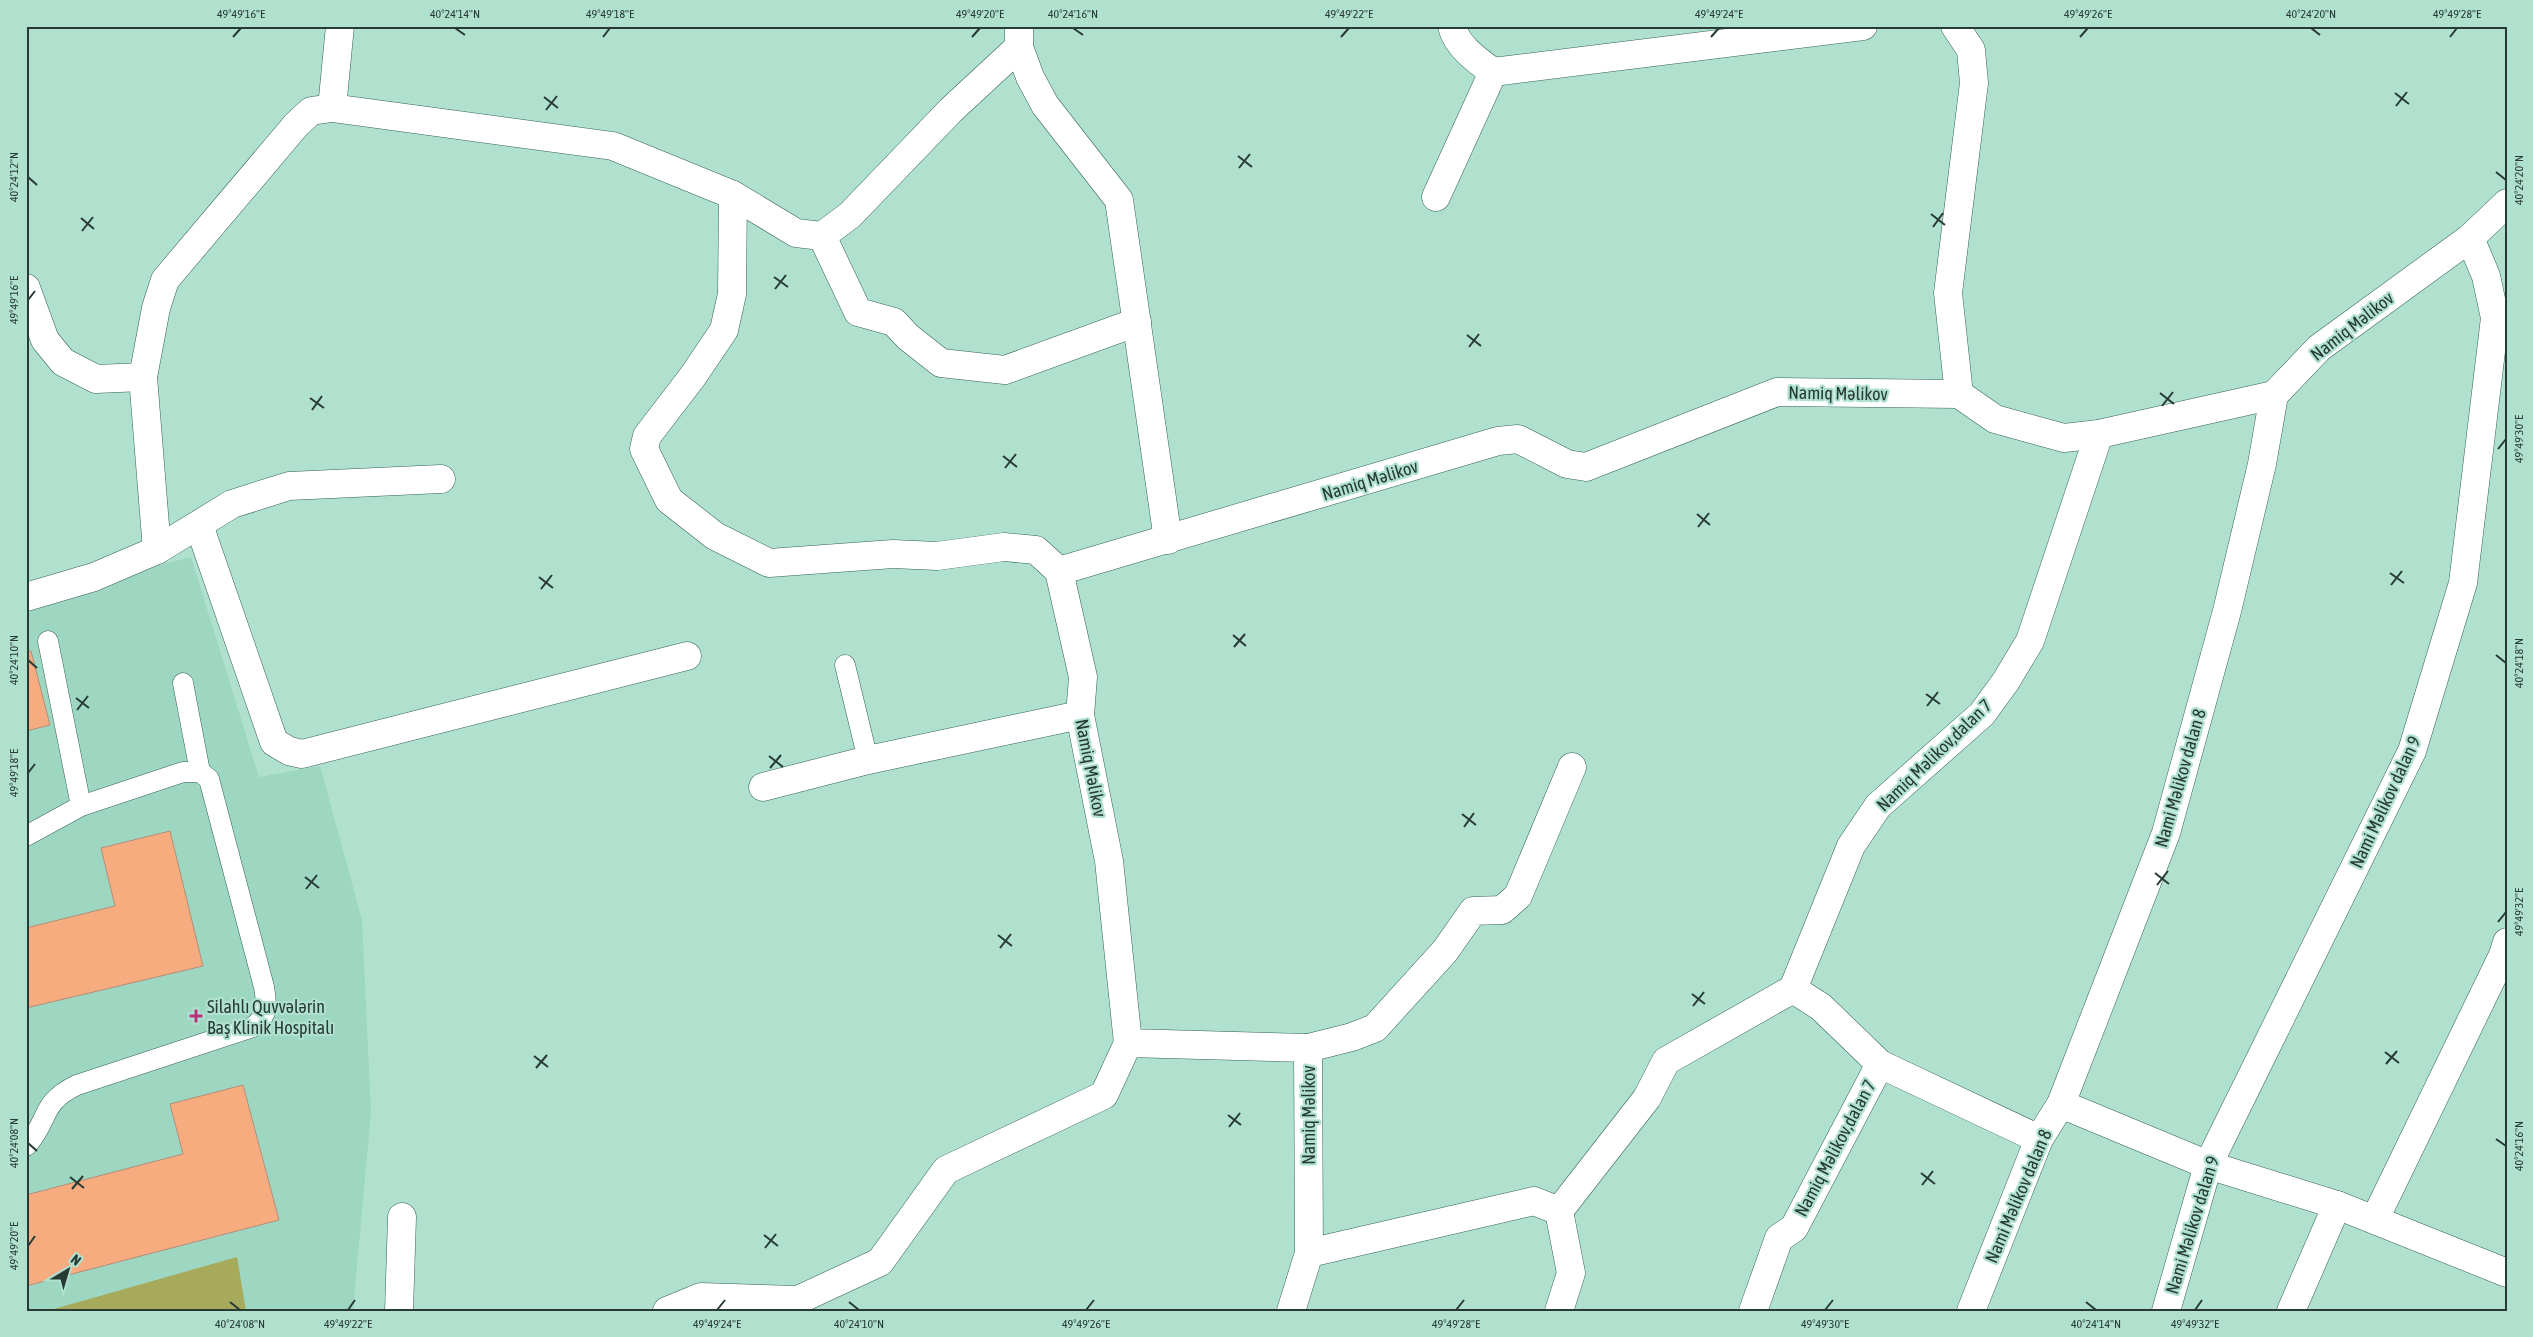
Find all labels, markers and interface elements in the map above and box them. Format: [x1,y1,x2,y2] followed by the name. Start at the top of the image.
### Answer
[217,7,265,21] text: 49°49'16"E
[430,7,480,21] text: 40°24'14"N
[586,7,634,21] text: 49°49'18"E
[956,7,1004,21] text: 49°49'20"E
[1048,7,1098,21] text: 40°24'16"N
[1325,7,1373,21] text: 49°49'22"E
[1695,7,1743,21] text: 49°49'24"E
[2064,7,2112,21] text: 49°49'26"E
[2286,7,2336,21] text: 40°24'20"N
[2433,7,2481,21] text: 49°49'28"E
[7,152,21,202] text: 40°24'12"N
[2512,155,2526,205] text: 40°24'20"N
[7,276,21,324] text: 49°49'16"E
[2306,287,2398,365] street label: Namiq Məlikov
[1788,382,1888,404] street label: Namiq Məlikov
[2512,415,2526,463] text: 49°49'30"E
[1319,455,1421,505] street label: Namiq Məlikov
[7,635,21,685] text: 40°24'10"N
[2512,638,2526,688] text: 40°24'18"N
[1872,695,1996,815] street label: Namiq Məlikov,dalan 7
[2150,706,2210,850] street label: Nami Məlikov dalan 8
[1071,717,1111,819] street label: Namiq Məlikov
[2345,733,2425,871] street label: Nami Məlikov dalan 9
[7,749,21,797] text: 49°49'18"E
[2512,888,2526,936] text: 49°49'32"E
[207,996,334,1038] place label: Silahlı Quvvələrin Baş Klinik Hospitalı
[189,1009,203,1023] marker: Silahlı Quvvələrin Baş Klinik Hospitalı
[1298,1065,1319,1165] street label: Namiq Məlikov
[1790,1076,1880,1220] street label: Namiq Məlikov,dalan 7
[7,1118,21,1168] text: 40°24'08"N
[2512,1121,2526,1171] text: 40°24'16"N
[1980,1126,2056,1266] street label: Nami Məlikov dalan 8
[2161,1153,2223,1297] street label: Nami Məlikov dalan 9
[7,1222,21,1270] text: 49°49'20"E
[42,1244,92,1294] north arrow
[68,1251,84,1269] text: N
[215,1317,265,1331] text: 40°24'08"N
[324,1317,372,1331] text: 49°49'22"E
[693,1317,741,1331] text: 49°49'24"E
[834,1317,884,1331] text: 40°24'10"N
[1062,1317,1110,1331] text: 49°49'26"E
[1432,1317,1480,1331] text: 49°49'28"E
[1801,1317,1849,1331] text: 49°49'30"E
[2071,1317,2121,1331] text: 40°24'14"N
[2171,1317,2219,1331] text: 49°49'32"E

